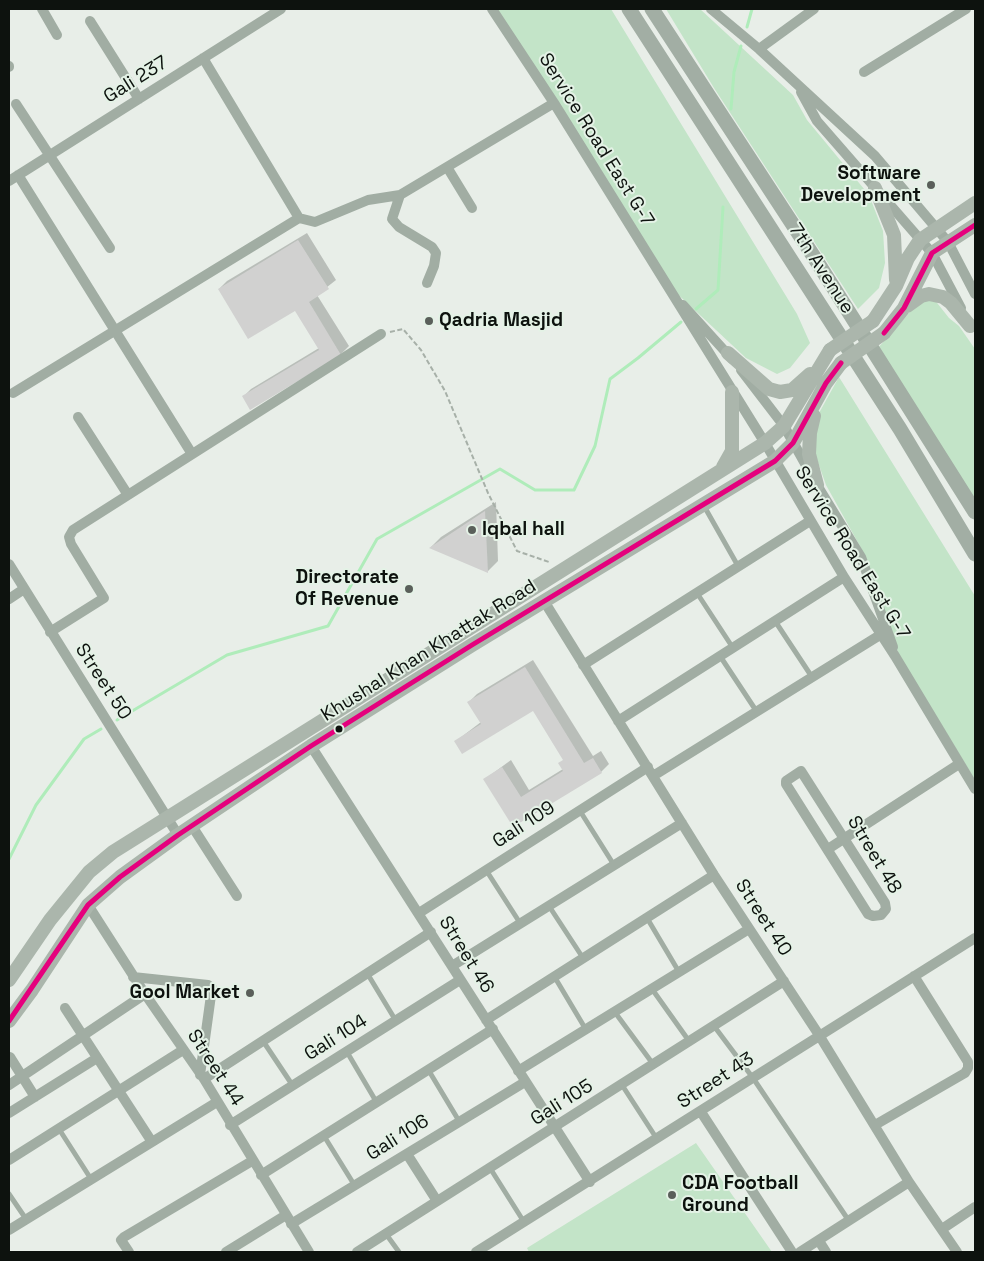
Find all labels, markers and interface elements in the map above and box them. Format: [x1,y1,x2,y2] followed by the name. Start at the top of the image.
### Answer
[533,49,659,231] street label: Service Road East G-7
[100,51,172,109] street label: Gali 237
[800,163,921,207] place label: Software Development
[925,179,937,191] marker: Software Development
[783,220,859,318] street label: 7th Avenue
[439,310,563,332] place label: Qadria Masjid
[423,315,435,327] marker: Qadria Masjid
[789,462,915,644] street label: Service Road East G-7
[482,519,565,541] place label: Iqbal hall
[466,524,478,536] marker: Iqbal hall
[295,567,399,611] place label: Directorate Of Revenue
[317,575,541,727] street label: Khushal Khan Khattak Road
[403,583,415,595] marker: Directorate Of Revenue
[70,640,136,724] street label: Street 50
[334,724,344,734] unlabelled marker
[489,797,559,853] street label: Gali 109
[842,812,906,898] street label: Street 48
[730,875,796,961] street label: Street 40
[433,912,499,998] street label: Street 46
[130,982,240,1004] place label: Gool Market
[244,987,256,999] marker: Gool Market
[300,1010,372,1066] street label: Gali 104
[182,1025,248,1111] street label: Street 44
[674,1048,758,1114] street label: Street 43
[527,1075,597,1131] street label: Gali 105
[363,1110,433,1166] street label: Gali 106
[682,1173,799,1217] place label: CDA Football Ground
[666,1189,678,1201] marker: CDA Football Ground

